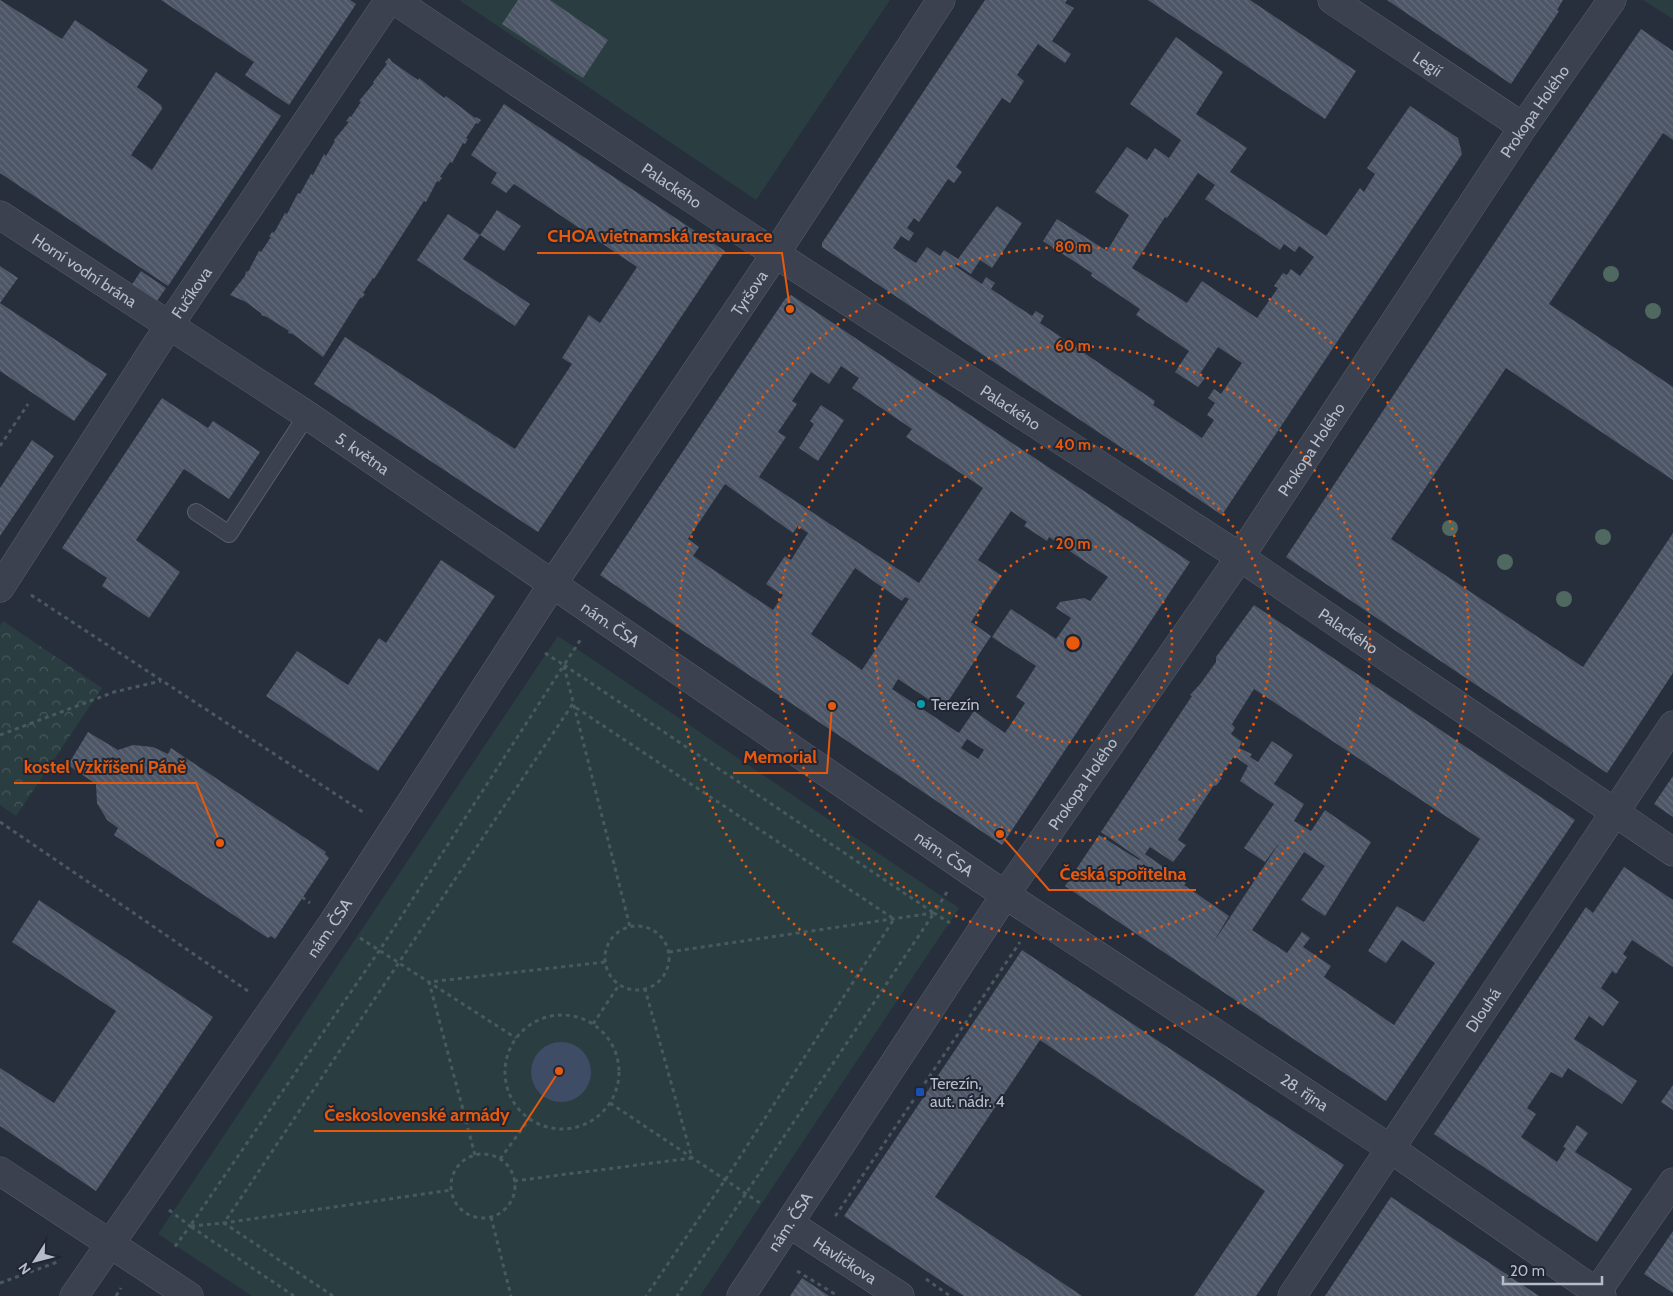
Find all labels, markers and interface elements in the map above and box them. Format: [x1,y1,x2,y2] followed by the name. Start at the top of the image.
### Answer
[1410,47,1446,81] street label: Legií
[1496,61,1573,161] street label: Prokopa Holého
[638,159,706,212] street label: Palackého
[537,220,782,253] callout: CHOA vietnamská restaurace
[547,225,773,247] text: CHOA vietnamská restaurace
[29,229,141,311] street label: Horní vodní brána
[1055,238,1091,256] text: 80 m
[167,263,216,322] street label: Fučíkova
[727,266,771,320] street label: Tyršova
[1055,337,1091,355] text: 60 m
[977,381,1044,434] street label: Palackého
[1273,399,1349,499] street label: Prokopa Holého
[332,428,393,479] street label: 5. května
[1055,436,1091,454] text: 40 m
[1056,535,1090,553] text: 20 m
[578,597,644,651] street label: nám. ČSA
[1315,604,1382,658] street label: Palackého
[1064,634,1082,652] centre of rings
[931,695,979,714] place label: Terezín
[915,698,927,710] marker: Terezín
[1044,734,1121,833] street label: Prokopa Holého
[733,740,827,773] callout: Memorial
[743,746,817,768] text: Memorial
[14,750,196,783] callout: kostel Vzkříšení Páně
[24,756,186,778] text: kostel Vzkříšení Páně
[911,827,977,880] street label: nám. ČSA
[1049,857,1196,890] callout: Česká spořitelna
[1059,863,1187,885] text: Česká spořitelna
[302,895,356,961] street label: nám. ČSA
[1461,984,1505,1035] street label: Dlouhá
[1277,1069,1332,1115] street label: 28. října
[930,1074,1005,1111] place label: Terezín, aut. nádr. 4
[914,1086,926,1098] marker: Terezín, aut. nádr. 4
[314,1098,520,1131] callout: Československé armády
[324,1104,510,1126] text: Československé armády
[764,1188,816,1255] street label: nám. ČSA
[810,1233,881,1288] street label: Havlíčkova
[10,1236,60,1286] north arrow
[1503,1254,1602,1286] scale bar
[14,1259,35,1278] text: N
[1510,1262,1545,1280] text: 20 m

